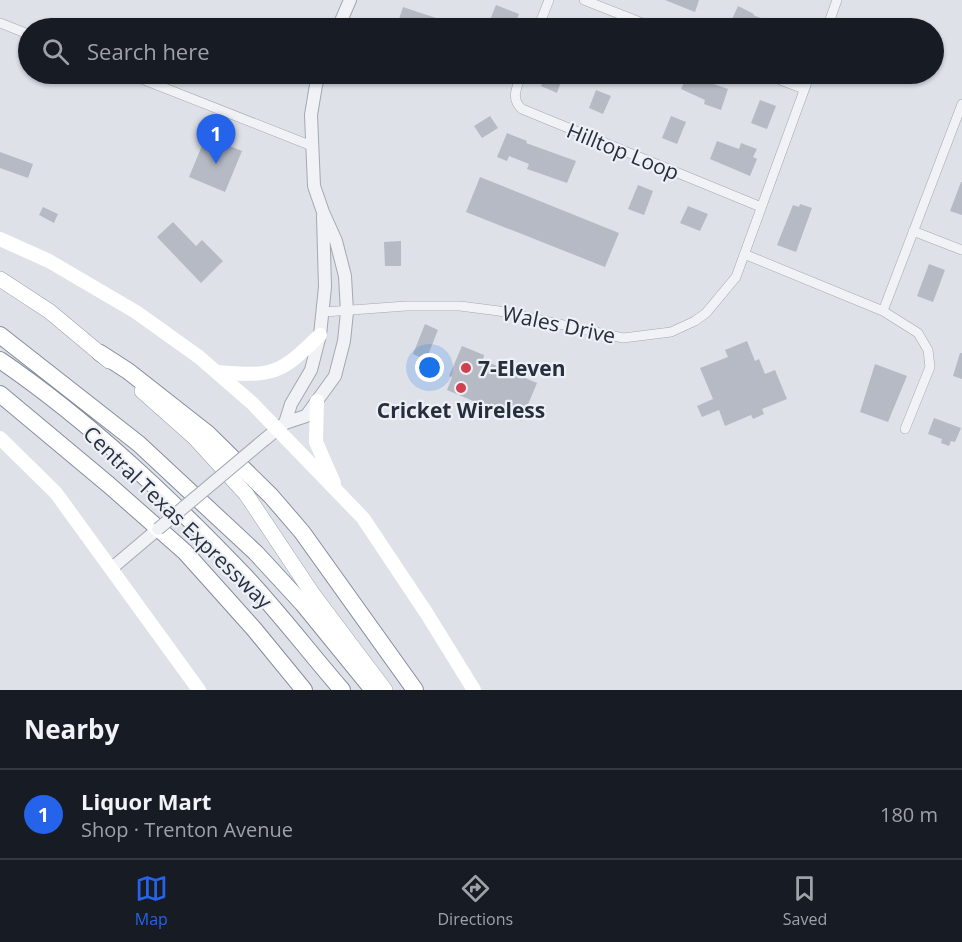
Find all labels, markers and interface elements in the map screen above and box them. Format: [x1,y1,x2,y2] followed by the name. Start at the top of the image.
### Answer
[18,18,944,84] search box
[39,35,72,68] icon: search
[87,36,210,66] text: Search here
[196,114,236,164] pin: 1
[563,116,683,186] street label: Hilltop Loop
[500,298,618,350] street label: Wales Drive
[415,353,444,382] your location
[478,354,566,382] place label: 7-Eleven
[459,361,473,375] marker: 7-Eleven
[454,381,468,395] marker: Cricket Wireless
[377,396,545,424] place label: Cricket Wireless
[78,419,279,615] street label: Central Texas Expressway
[24,711,119,747] text: Nearby
[81,786,211,816] text: Liquor Mart
[38,801,49,828] text: 1
[880,801,938,828] text: 180 m
[81,816,293,843] text: Shop · Trenton Avenue
[135,872,168,930] tab: Map
[437,872,513,930] tab: Directions
[783,872,827,930] tab: Saved

